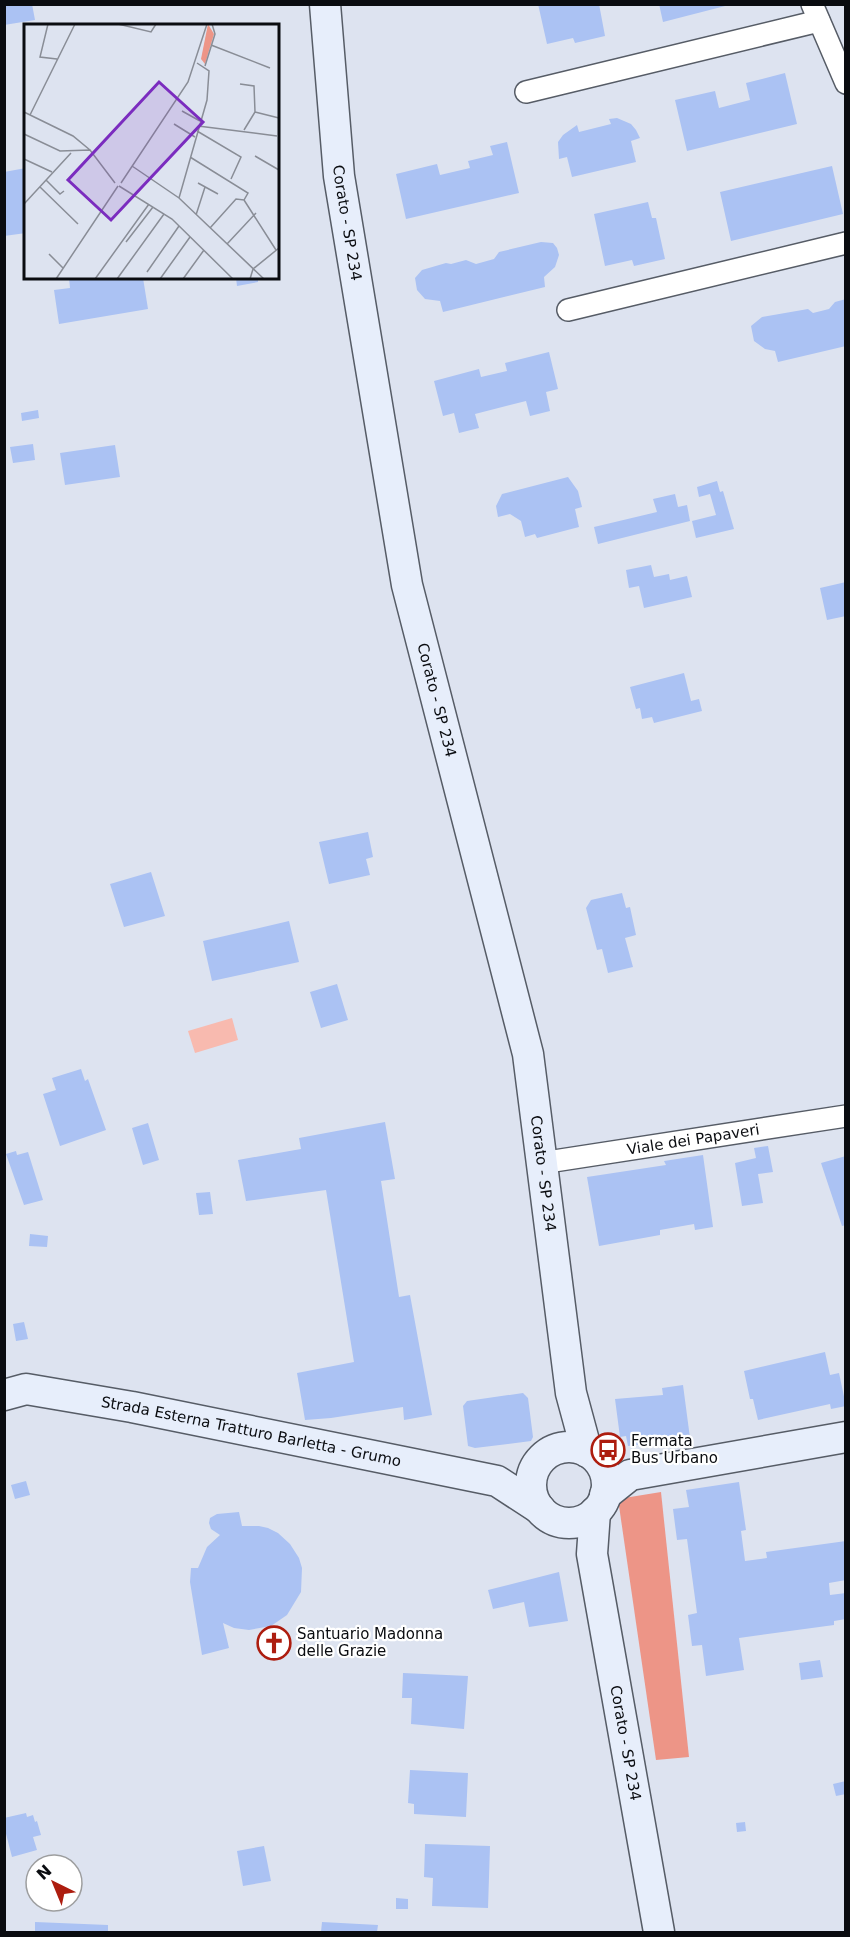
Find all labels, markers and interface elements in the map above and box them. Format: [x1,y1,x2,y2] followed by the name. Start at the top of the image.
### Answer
[24,24,279,279] inset map
[329,164,365,282] street label: Corato - SP 234
[413,641,460,759] street label: Corato - SP 234
[527,1114,559,1233] street label: Corato - SP 234
[626,1120,761,1159] street label: Viale dei Papaveri
[100,1393,403,1470] street label: Strada Esterna Tratturo Barletta - Grumo
[590,1432,626,1468] bus stop icon: Fermata Bus Urbano
[631,1432,718,1467] place label: Fermata Bus Urbano
[256,1625,292,1661] church icon: Santuario Madonna delle Grazie
[297,1625,443,1660] place label: Santuario Madonna delle Grazie
[606,1684,645,1802] street label: Corato - SP 234
[24,1853,84,1913] north arrow
[33,1861,55,1884] text: N

